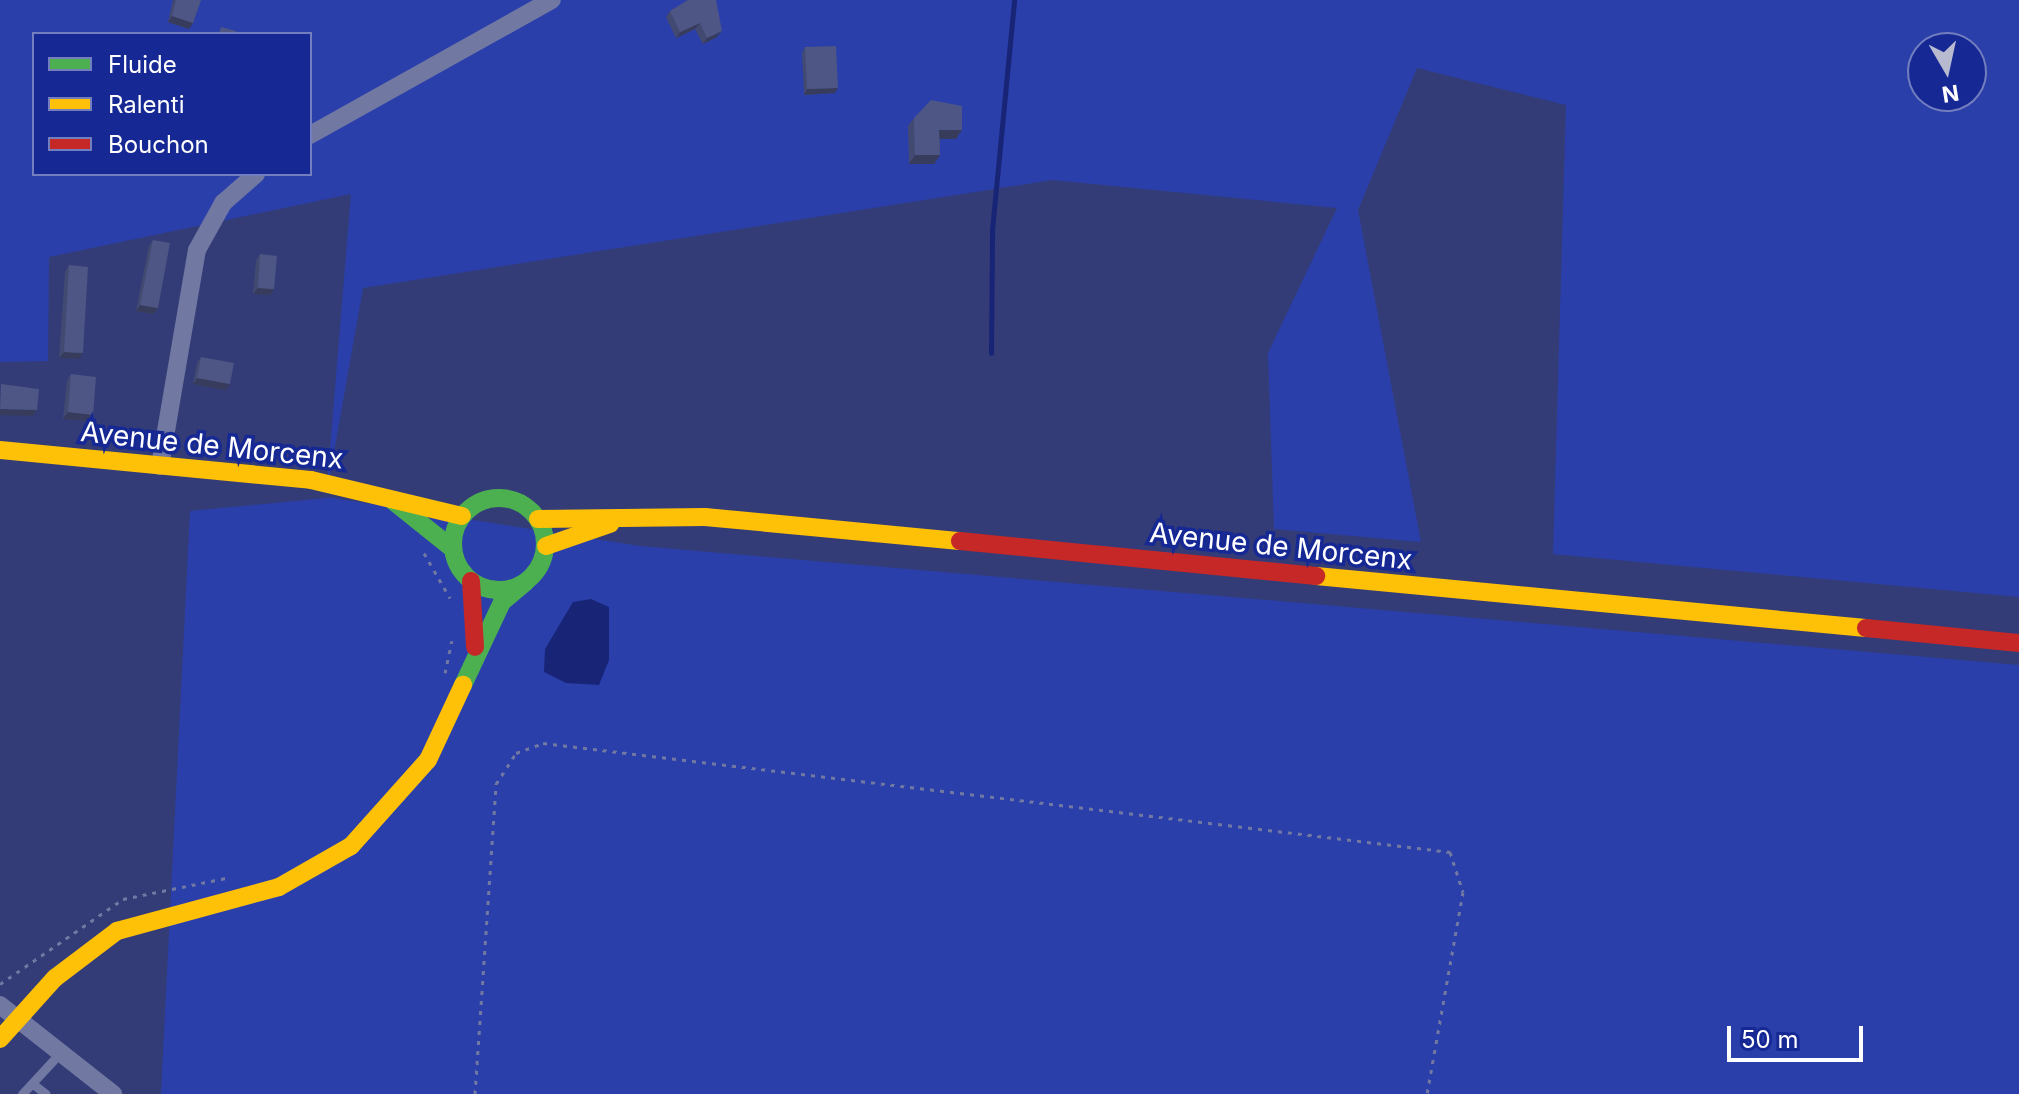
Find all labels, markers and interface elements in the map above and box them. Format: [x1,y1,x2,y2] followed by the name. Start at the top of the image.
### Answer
[32,32,312,176] legend
[1907,32,1987,112] north arrow
[108,50,177,79] text: Fluide
[1940,80,1961,108] text: N
[108,90,184,119] text: Ralenti
[108,130,209,159] text: Bouchon
[79,415,345,475] street label: Avenue de Morcenx
[1148,516,1414,576] street label: Avenue de Morcenx
[1731,1010,1867,1060] scale bar
[1741,1025,1799,1054] text: 50 m

